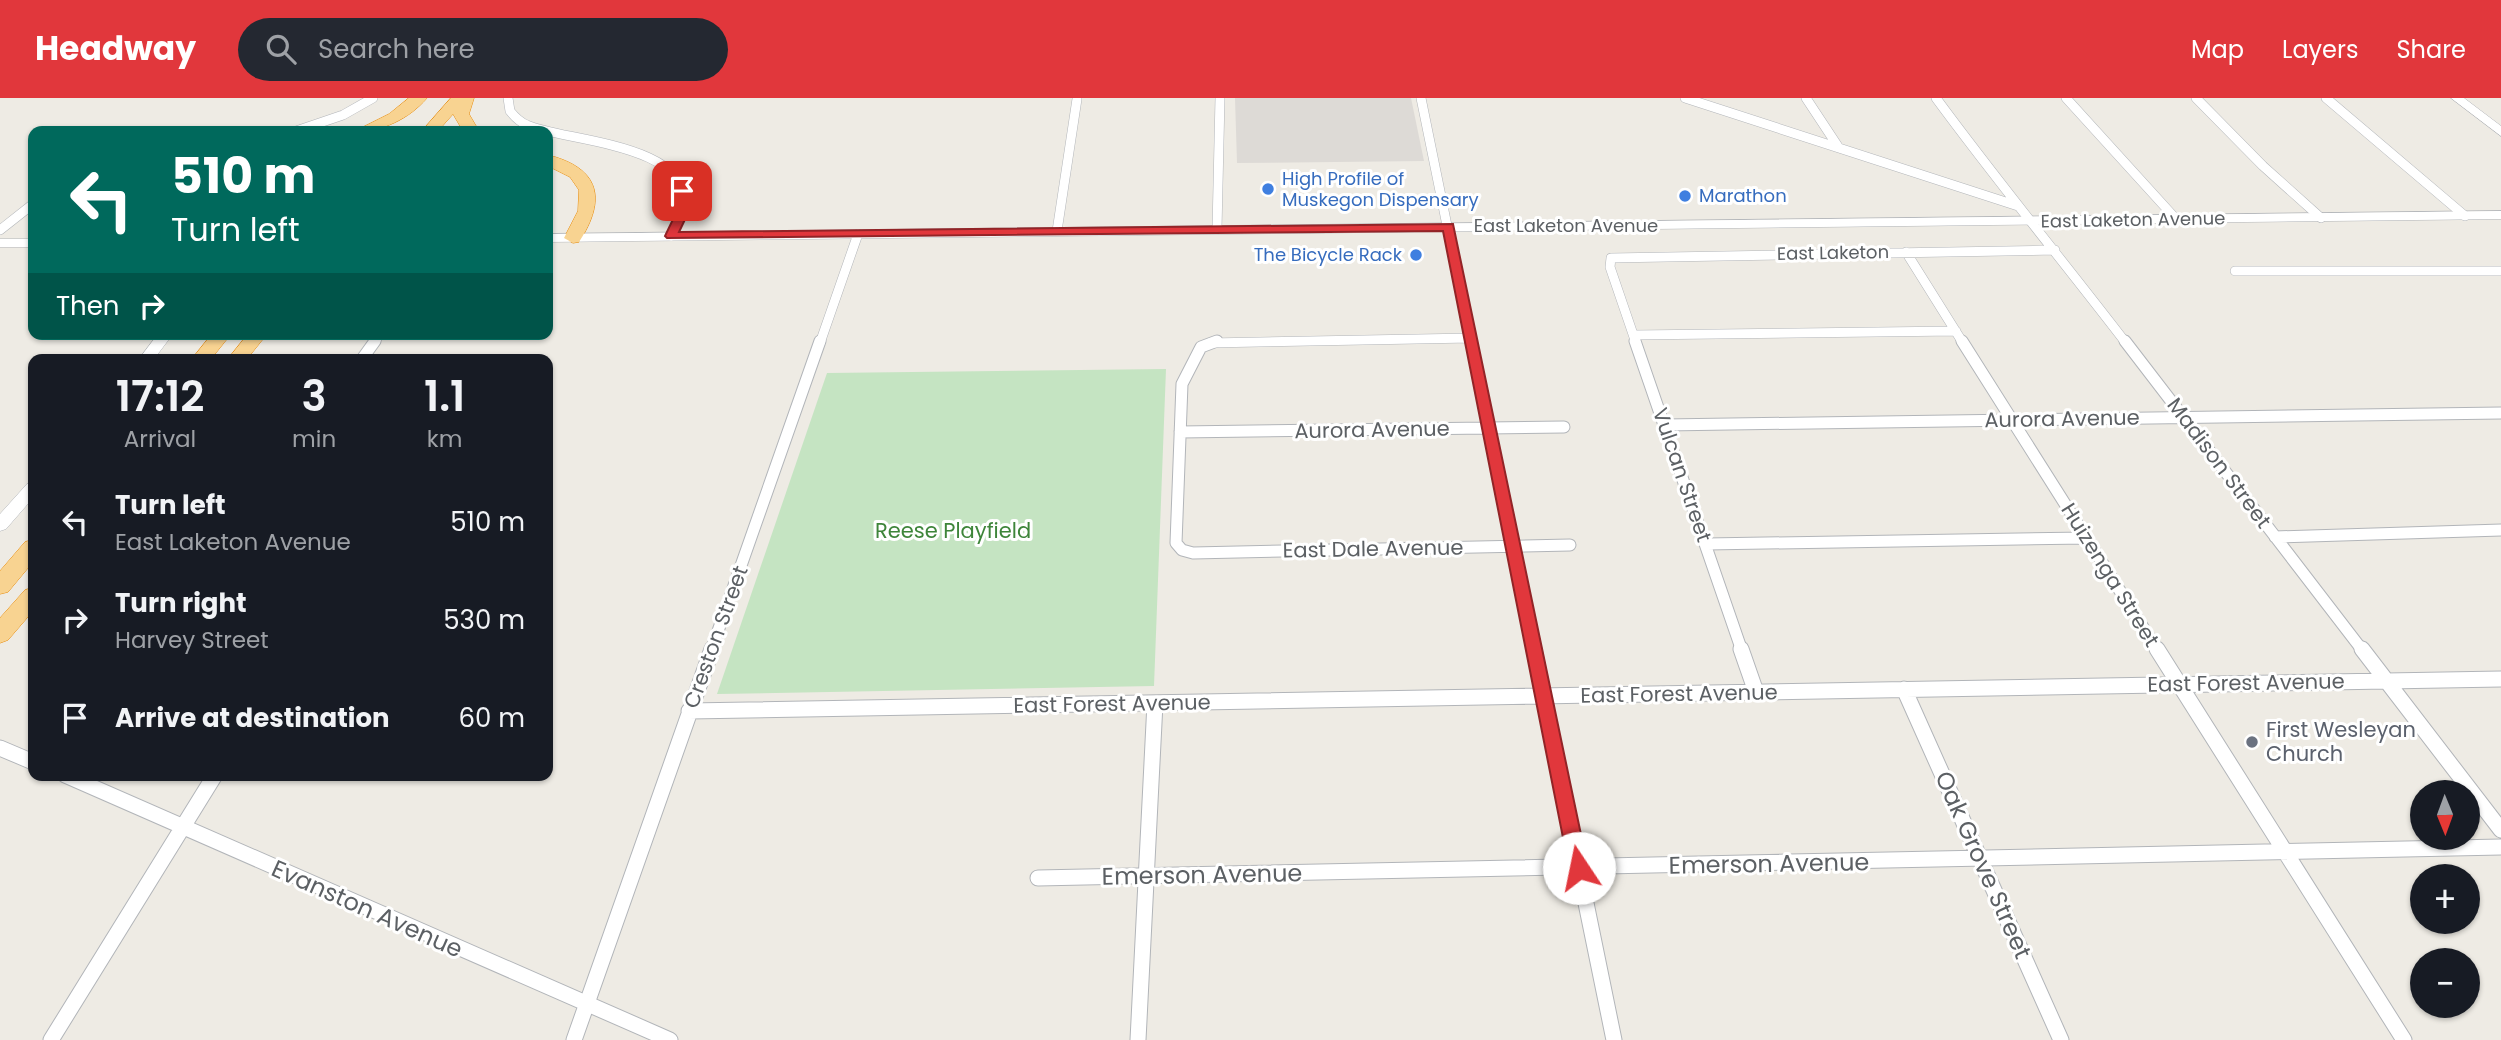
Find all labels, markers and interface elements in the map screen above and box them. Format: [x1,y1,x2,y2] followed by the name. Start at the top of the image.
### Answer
[238,18,728,81] search box
[35,25,196,72] text: Headway
[262,30,300,68] icon: search
[318,31,475,67] text: Search here
[2191,33,2244,66] text: Map
[2282,33,2358,66] text: Layers
[2396,33,2466,66] text: Share
[171,142,316,210] text: 510 m
[56,154,147,245] icon: left
[652,161,712,221] pin
[1282,166,1479,212] place label: High Profile of Muskegon Dispensary
[663,172,701,210] icon: arrive
[1260,181,1276,197] marker: High Profile of Muskegon Dispensary
[1699,183,1787,208] place label: Marathon
[1677,188,1693,204] marker: Marathon
[2041,205,2225,234] street label: East Laketon Avenue
[171,207,300,252] text: Turn left
[1474,213,1658,238] street label: East Laketon Avenue
[1777,239,1889,266] street label: East Laketon
[1254,242,1403,267] place label: The Bicycle Rack
[1408,247,1424,263] marker: The Bicycle Rack
[133,287,171,325] icon: right
[56,288,119,324] text: Then
[116,367,204,426] text: 17:12
[302,367,327,426] text: 3
[424,367,465,426] text: 1.1
[2161,391,2278,534] street label: Madison Street
[1984,403,2140,434] street label: Aurora Avenue
[1646,404,1719,546] street label: Vulcan Street
[1294,414,1450,445] street label: Aurora Avenue
[124,423,196,455] text: Arrival
[292,423,336,455] text: min
[427,423,462,455] text: km
[115,487,226,523] text: Turn left
[2055,497,2166,652] street label: Huizenga Street
[56,503,94,541] icon: left
[450,504,525,540] text: 510 m
[875,516,1031,545] park label: Reese Playfield
[115,526,351,558] text: East Laketon Avenue
[1282,532,1464,565] street label: East Dale Avenue
[676,562,755,712] street label: Creston Street
[115,585,247,621] text: Turn right
[56,601,94,639] icon: right
[443,602,525,638] text: 530 m
[115,624,269,656] text: Harvey Street
[2147,666,2345,699] street label: East Forest Avenue
[1580,677,1778,710] street label: East Forest Avenue
[1013,687,1211,720] street label: East Forest Avenue
[56,699,94,737] icon: arrive
[115,700,390,736] text: Arrive at destination
[458,700,525,736] text: 60 m
[2266,715,2416,768] place label: First Wesleyan Church
[2244,734,2260,750] marker: First Wesleyan Church
[1927,766,2040,964] street label: Oak Grove Street
[2410,780,2480,850] north arrow
[2410,780,2480,1018] map controls
[1542,831,1616,905] position arrow
[1668,845,1870,882] street label: Emerson Avenue
[266,852,468,965] street label: Evanston Avenue
[1101,856,1303,893] street label: Emerson Avenue
[2410,864,2480,934] button: +
[2410,948,2480,1018] button: −

